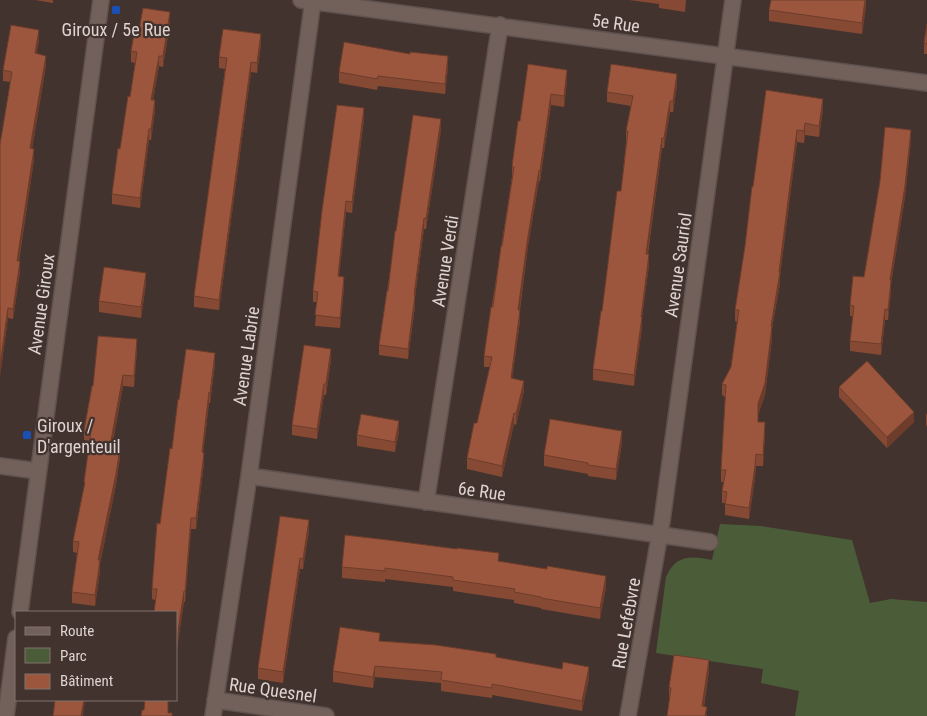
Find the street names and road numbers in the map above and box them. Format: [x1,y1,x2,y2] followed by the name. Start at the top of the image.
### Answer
[591,9,641,37] street label: 5e Rue
[660,211,696,319] street label: Avenue Sauriol
[427,214,463,308] street label: Avenue Verdi
[24,252,58,356] street label: Avenue Giroux
[229,305,263,407] street label: Avenue Labrie
[457,477,507,505] street label: 6e Rue
[608,576,644,670] street label: Rue Lefebvre
[228,673,318,707] street label: Rue Quesnel

